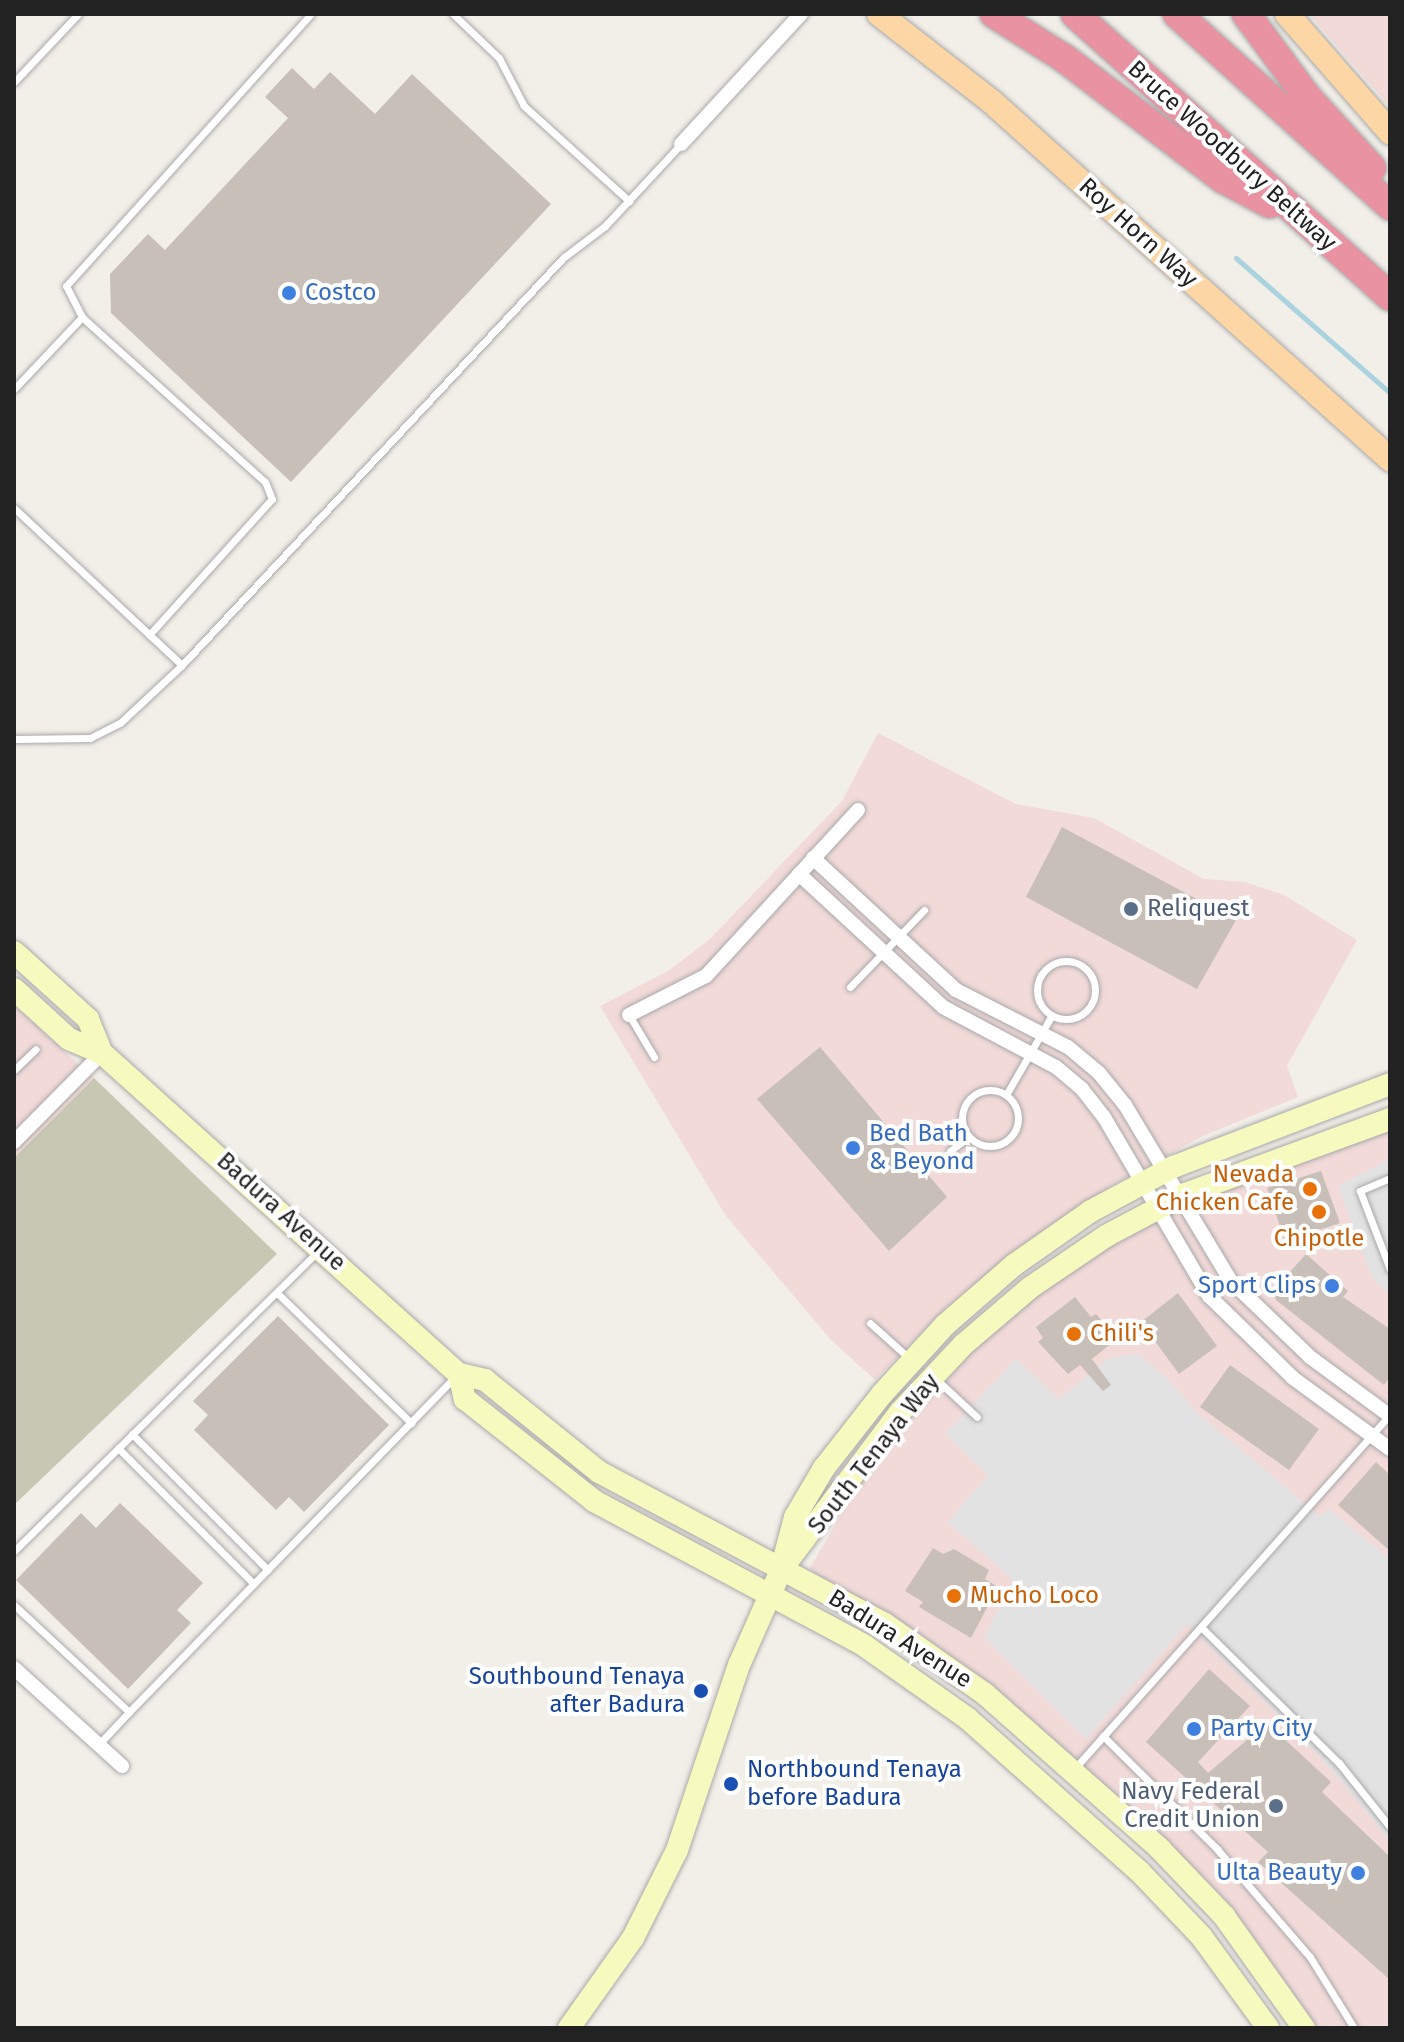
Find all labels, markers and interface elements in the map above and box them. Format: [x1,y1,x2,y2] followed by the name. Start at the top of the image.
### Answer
[1122,55,1342,257] street label: Bruce Woodbury Beltway
[1073,172,1203,294] street label: Roy Horn Way
[305,279,376,307] place label: Costco
[280,284,298,302] marker: Costco
[1147,895,1249,923] place label: Reliquest
[1122,900,1140,918] marker: Reliquest
[869,1120,975,1176] place label: Bed Bath & Beyond
[844,1139,862,1157] marker: Bed Bath & Beyond
[211,1147,351,1277] street label: Badura Avenue
[1156,1161,1294,1217] place label: Nevada Chicken Cafe
[1301,1180,1319,1198] marker: Nevada Chicken Cafe
[1310,1203,1328,1221] marker: Chipotle
[1274,1225,1364,1253] place label: Chipotle
[1198,1272,1316,1300] place label: Sport Clips
[1323,1277,1341,1295] marker: Sport Clips
[1090,1320,1154,1348] place label: Chili's
[1065,1325,1083,1343] marker: Chili's
[802,1368,946,1540] street label: South Tenaya Way
[970,1582,1099,1610] place label: Mucho Loco
[823,1583,977,1695] street label: Badura Avenue
[945,1587,963,1605] marker: Mucho Loco
[469,1663,685,1719] place label: Southbound Tenaya after Badura
[692,1682,710,1700] marker: Southbound Tenaya after Badura
[1210,1715,1312,1743] place label: Party City
[1185,1720,1203,1738] marker: Party City
[747,1756,962,1812] place label: Northbound Tenaya before Badura
[722,1775,740,1793] marker: Northbound Tenaya before Badura
[1121,1778,1260,1834] place label: Navy Federal Credit Union
[1267,1797,1285,1815] marker: Navy Federal Credit Union
[1216,1859,1342,1887] place label: Ulta Beauty
[1349,1864,1367,1882] marker: Ulta Beauty

